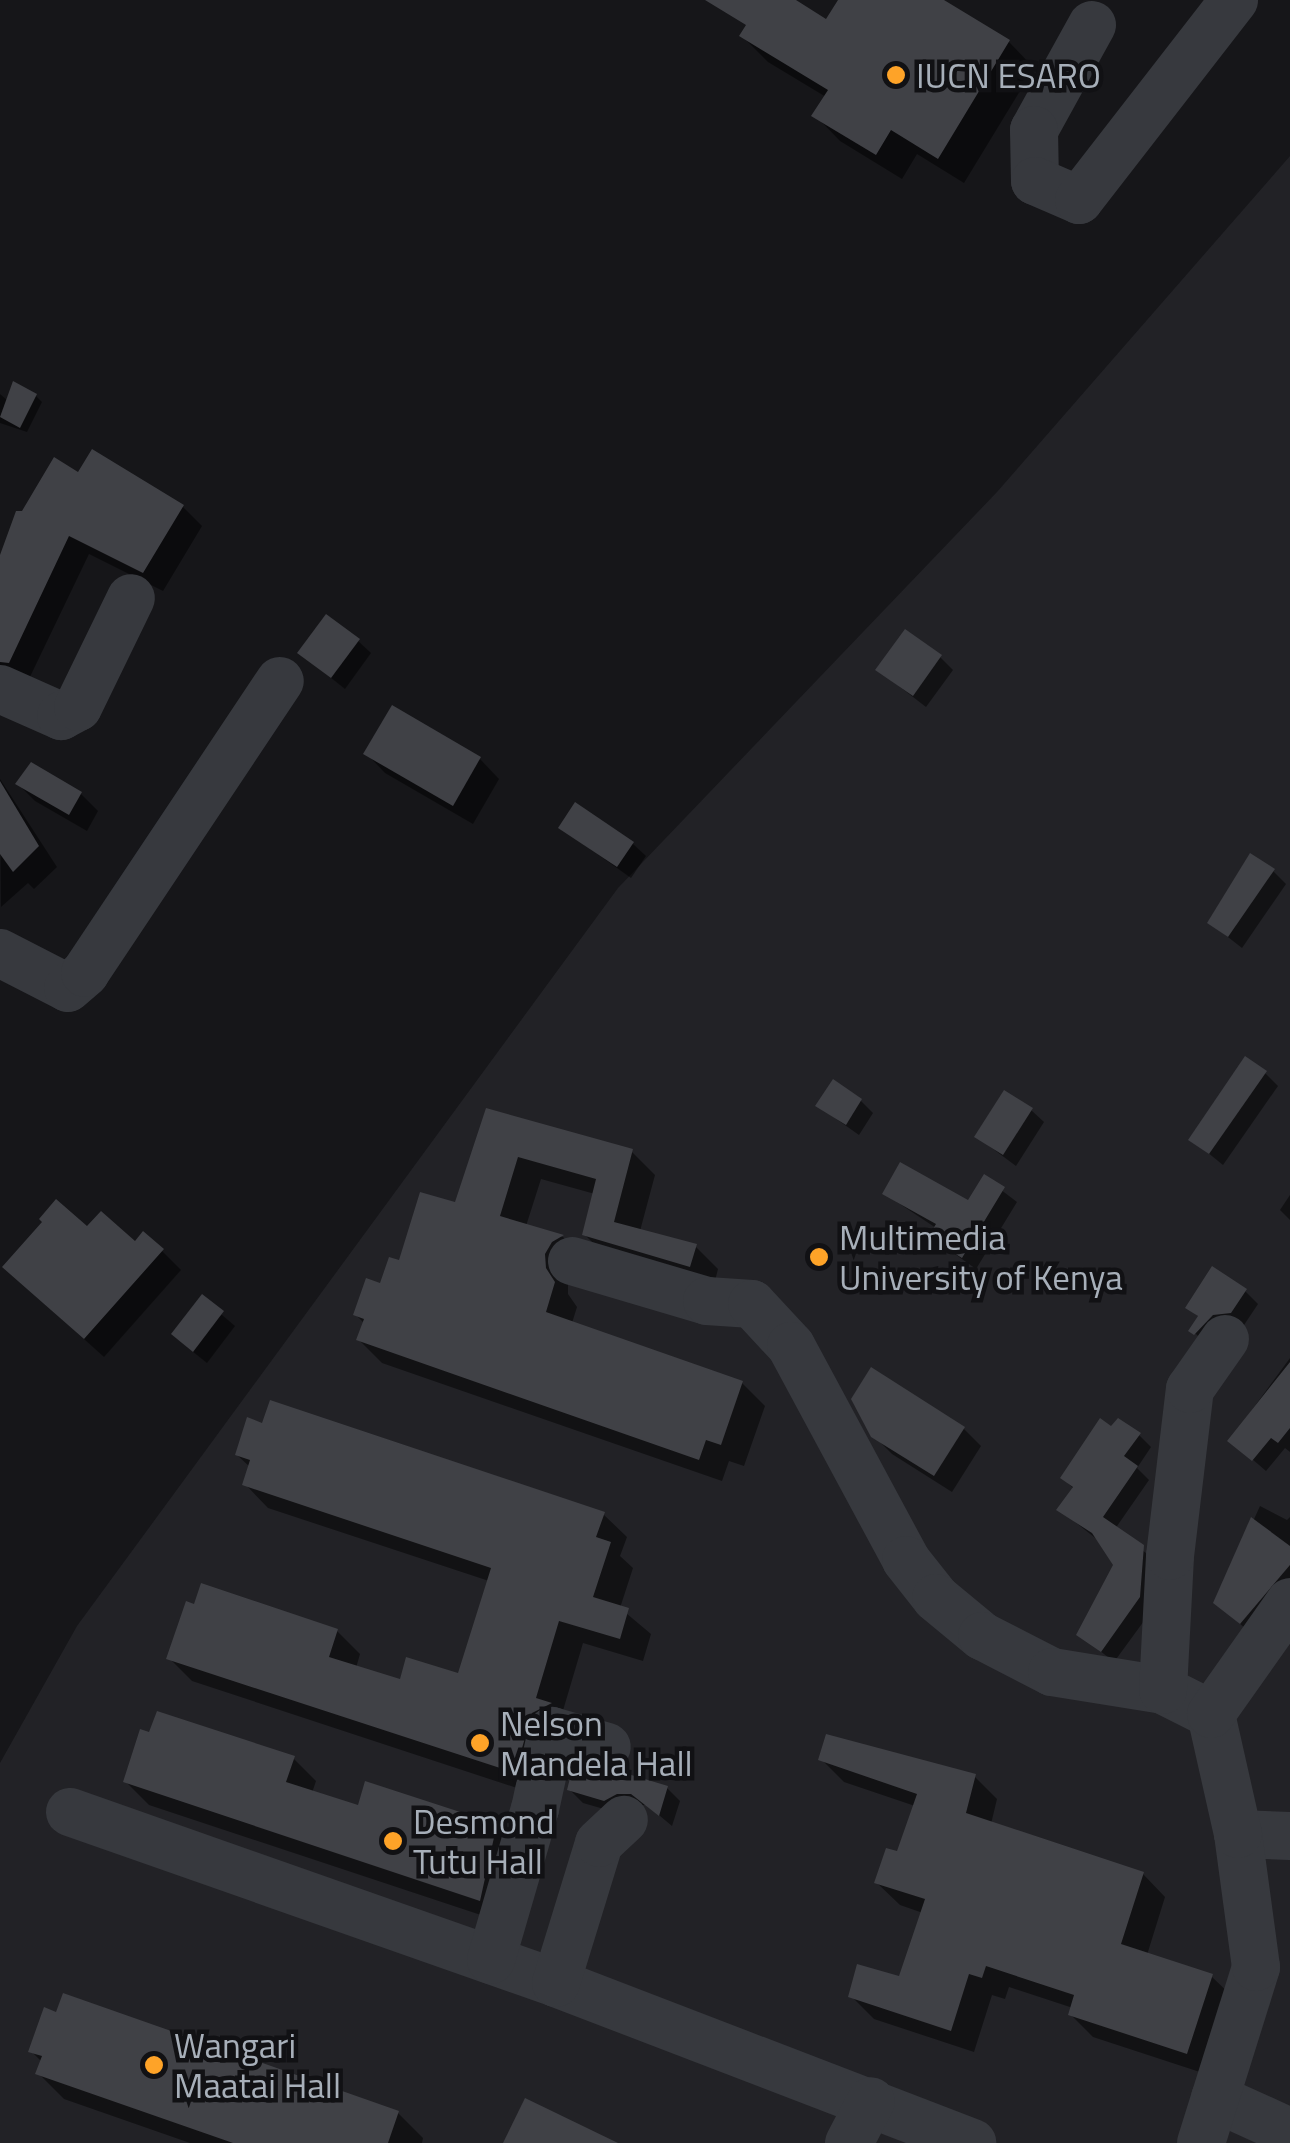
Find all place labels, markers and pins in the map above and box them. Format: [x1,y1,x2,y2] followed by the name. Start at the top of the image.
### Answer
[916,54,1101,96] place label: IUCN ESARO
[885,64,907,86] marker: IUCN ESARO
[839,1216,1123,1298] place label: Multimedia University of Kenya
[808,1246,830,1268] marker: Multimedia University of Kenya
[500,1702,693,1784] place label: Nelson Mandela Hall
[469,1732,491,1754] marker: Nelson Mandela Hall
[413,1800,555,1882] place label: Desmond Tutu Hall
[382,1830,404,1852] marker: Desmond Tutu Hall
[174,2024,341,2106] place label: Wangari Maatai Hall
[143,2054,165,2076] marker: Wangari Maatai Hall

